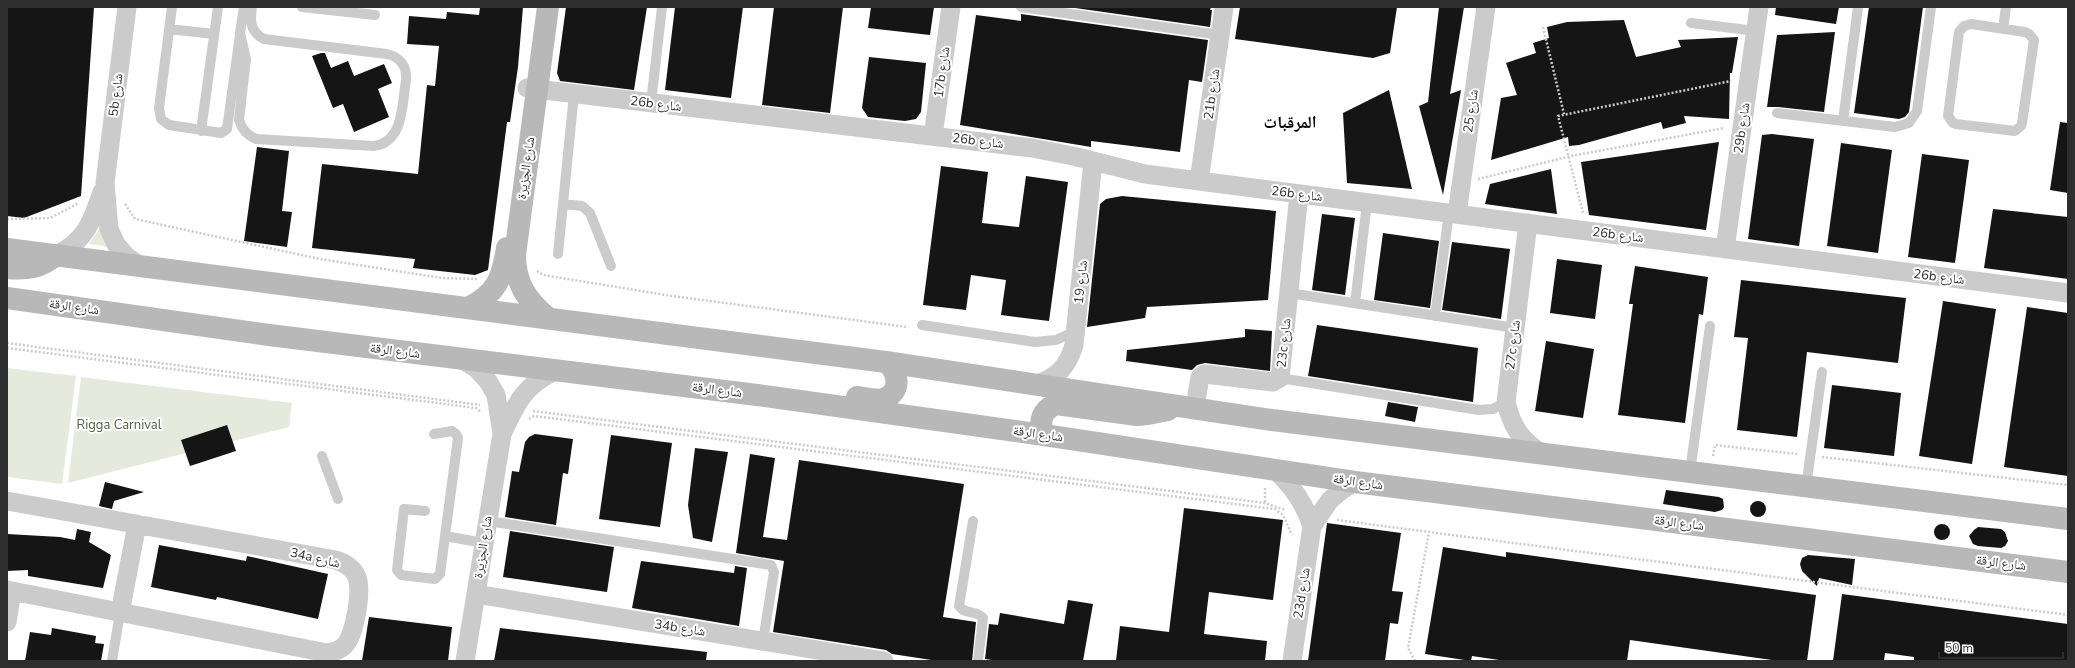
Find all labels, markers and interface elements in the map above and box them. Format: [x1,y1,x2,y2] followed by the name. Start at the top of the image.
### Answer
[930,45,954,99] street label: 17b شارع
[1200,67,1224,121] street label: 21b شارع
[104,72,128,118] street label: 5b شارع
[1459,88,1483,134] street label: شارع 25
[629,92,683,116] street label: 26b شارع
[1730,101,1754,155] street label: 29b شارع
[1263,111,1317,134] district label: المرقبات
[951,129,1005,153] street label: 26b شارع
[513,136,539,200] street label: شارع الجزيرة
[1270,182,1324,206] street label: 26b شارع
[1591,223,1645,247] street label: 26b شارع
[1070,259,1092,305] street label: شارع 19
[1912,265,1966,289] street label: 26b شارع
[48,295,100,319] street label: شارع الرقة
[1272,317,1296,369] street label: 23c شارع
[1501,319,1525,371] street label: 27c شارع
[369,339,421,363] street label: شارع الرقة
[691,378,743,402] street label: شارع الرقة
[77,416,162,434] park label: Rigga Carnival
[1012,422,1064,446] street label: شارع الرقة
[1332,470,1384,494] street label: شارع الرقة
[1653,511,1705,535] street label: شارع الرقة
[469,515,497,579] street label: شارع الجزيرة
[288,544,342,572] street label: 34a شارع
[1975,551,2027,575] street label: شارع الرقة
[1289,566,1315,620] street label: 23d شارع
[653,615,707,641] street label: 34b شارع
[1939,634,2063,660] scale bar
[1945,640,1973,656] text: 50 m

